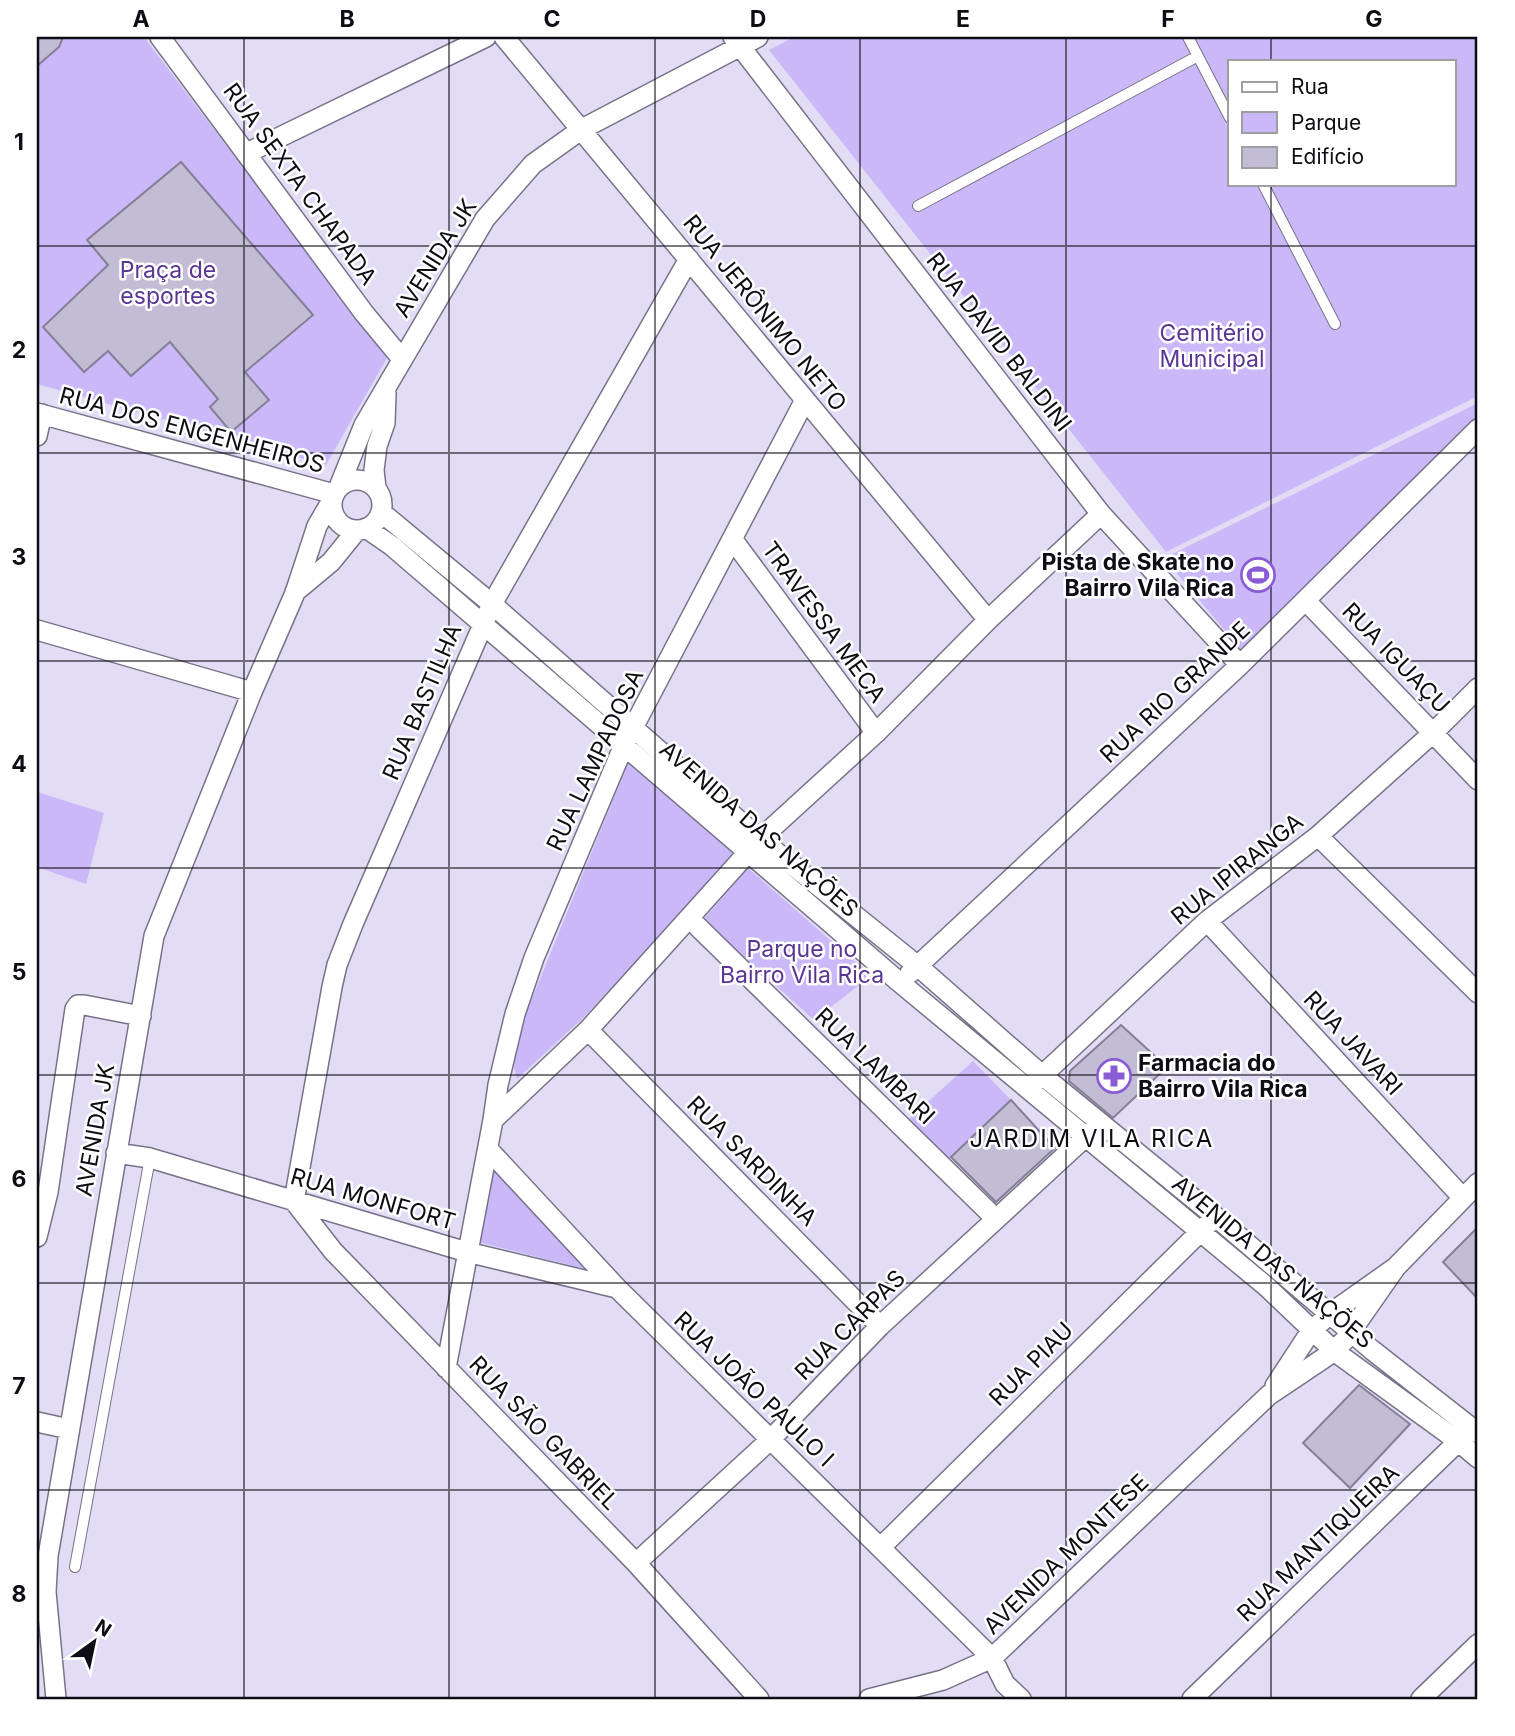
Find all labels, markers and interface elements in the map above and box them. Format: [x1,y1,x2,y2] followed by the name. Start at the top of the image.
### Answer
[132,5,150,33] text: A
[339,5,355,33] text: B
[543,5,561,33] text: C
[750,5,766,33] text: D
[956,5,970,33] text: E
[1161,5,1175,33] text: F
[1365,5,1383,33] text: G
[1228,60,1456,186] legend
[1291,74,1329,99] text: Rua
[217,78,383,291] street label: RUA SEXTA CHAPADA
[1291,110,1361,135] text: Parque
[14,128,24,156] text: 1
[1291,144,1364,169] text: Edifício
[388,194,482,322] street label: AVENIDA JK
[677,209,853,417] street label: RUA JERÔNIMO NETO
[920,247,1078,437] street label: RUA DAVID BALDINI
[120,256,216,310] park label: Praça de esportes
[1159,319,1265,373] park label: Cemitério Municipal
[12,336,26,364] text: 2
[57,381,327,479] street label: RUA DOS ENGENHEIROS
[756,536,892,708] street label: TRAVESSA MECA
[12,543,26,571] text: 3
[1041,548,1234,602] place label: Pista de Skate no Bairro Vila Rica
[1239,556,1277,594] sports icon: Pista de Skate no Bairro Vila Rica
[1336,597,1456,719] street label: RUA IGUAÇU
[1094,615,1256,769] street label: RUA RIO GRANDE
[377,620,467,784] street label: RUA BASTILHA
[541,665,649,855] street label: RUA LAMPADOSA
[654,735,864,923] street label: AVENIDA DAS NAÇÕES
[11,750,27,778] text: 4
[1165,807,1309,931] street label: RUA IPIRANGA
[720,935,884,989] park label: Parque no Bairro Vila Rica
[12,958,26,986] text: 5
[1298,985,1408,1101] street label: RUA JAVARI
[809,1002,941,1130] street label: RUA LAMBARI
[1138,1049,1308,1103] place label: Farmacia do Bairro Vila Rica
[1095,1057,1133,1095] pharmacy icon: Farmacia do Bairro Vila Rica
[70,1061,120,1199] street label: AVENIDA JK
[681,1090,823,1232] street label: RUA SARDINHA
[970,1124,1214,1153] district label: JARDIM VILA RICA
[287,1162,459,1236] street label: RUA MONFORT
[12,1165,26,1193] text: 6
[1167,1170,1379,1354] street label: AVENIDA DAS NAÇÕES
[789,1264,911,1386] street label: RUA CARPAS
[668,1306,840,1472] street label: RUA JOÃO PAULO I
[983,1316,1079,1412] street label: RUA PIAU
[463,1350,625,1516] street label: RUA SÃO GABRIEL
[12,1372,26,1400] text: 7
[1231,1458,1405,1627] street label: RUA MANTIQUEIRA
[978,1468,1154,1640] street label: AVENIDA MONTESE
[12,1580,26,1608] text: 8
[60,1606,130,1676] north arrow
[91,1615,115,1642] text: N

